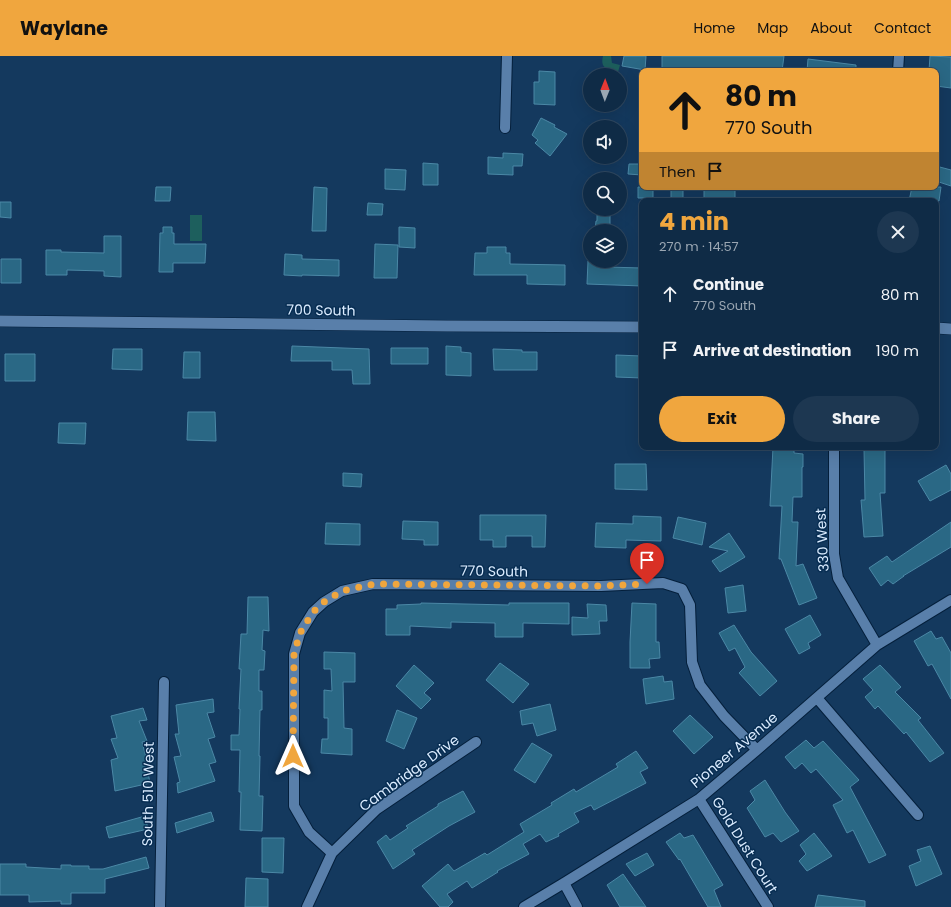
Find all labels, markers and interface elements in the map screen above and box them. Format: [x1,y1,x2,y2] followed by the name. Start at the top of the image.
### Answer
[20,15,108,42] text: Waylane
[693,18,735,38] text: Home
[757,18,788,38] text: Map
[810,18,852,38] text: About
[874,18,931,38] text: Contact
[583,68,627,112] north arrow
[583,68,627,268] map controls
[725,77,797,116] text: 80 m
[659,84,711,136] icon: ahead
[725,115,812,140] text: 770 South
[583,120,627,164] button: sound
[704,160,726,182] icon: arrive
[659,161,696,182] text: Then
[583,172,627,216] button: search
[659,205,729,238] text: 4 min
[877,211,919,253] button: close
[583,224,627,268] button: layers
[659,237,739,256] text: 270 m · 14:57
[693,274,764,295] text: Continue
[659,283,681,305] icon: ahead
[881,284,919,305] text: 80 m
[693,296,756,315] text: 770 South
[286,299,356,321] street label: 700 South
[659,339,681,361] icon: arrive
[693,340,851,361] text: Arrive at destination
[876,340,919,361] text: 190 m
[659,396,785,442] button: Exit
[793,396,919,442] button: Share
[810,508,834,572] street label: 330 West
[630,543,664,584] pin
[636,549,658,571] icon: arrive
[460,560,528,582] street label: 770 South
[686,707,782,792] street label: Pioneer Avenue
[355,730,463,816] street label: Cambridge Drive
[272,735,314,777] position arrow
[137,742,159,846] street label: South 510 West
[707,793,783,897] street label: Gold Dust Court

